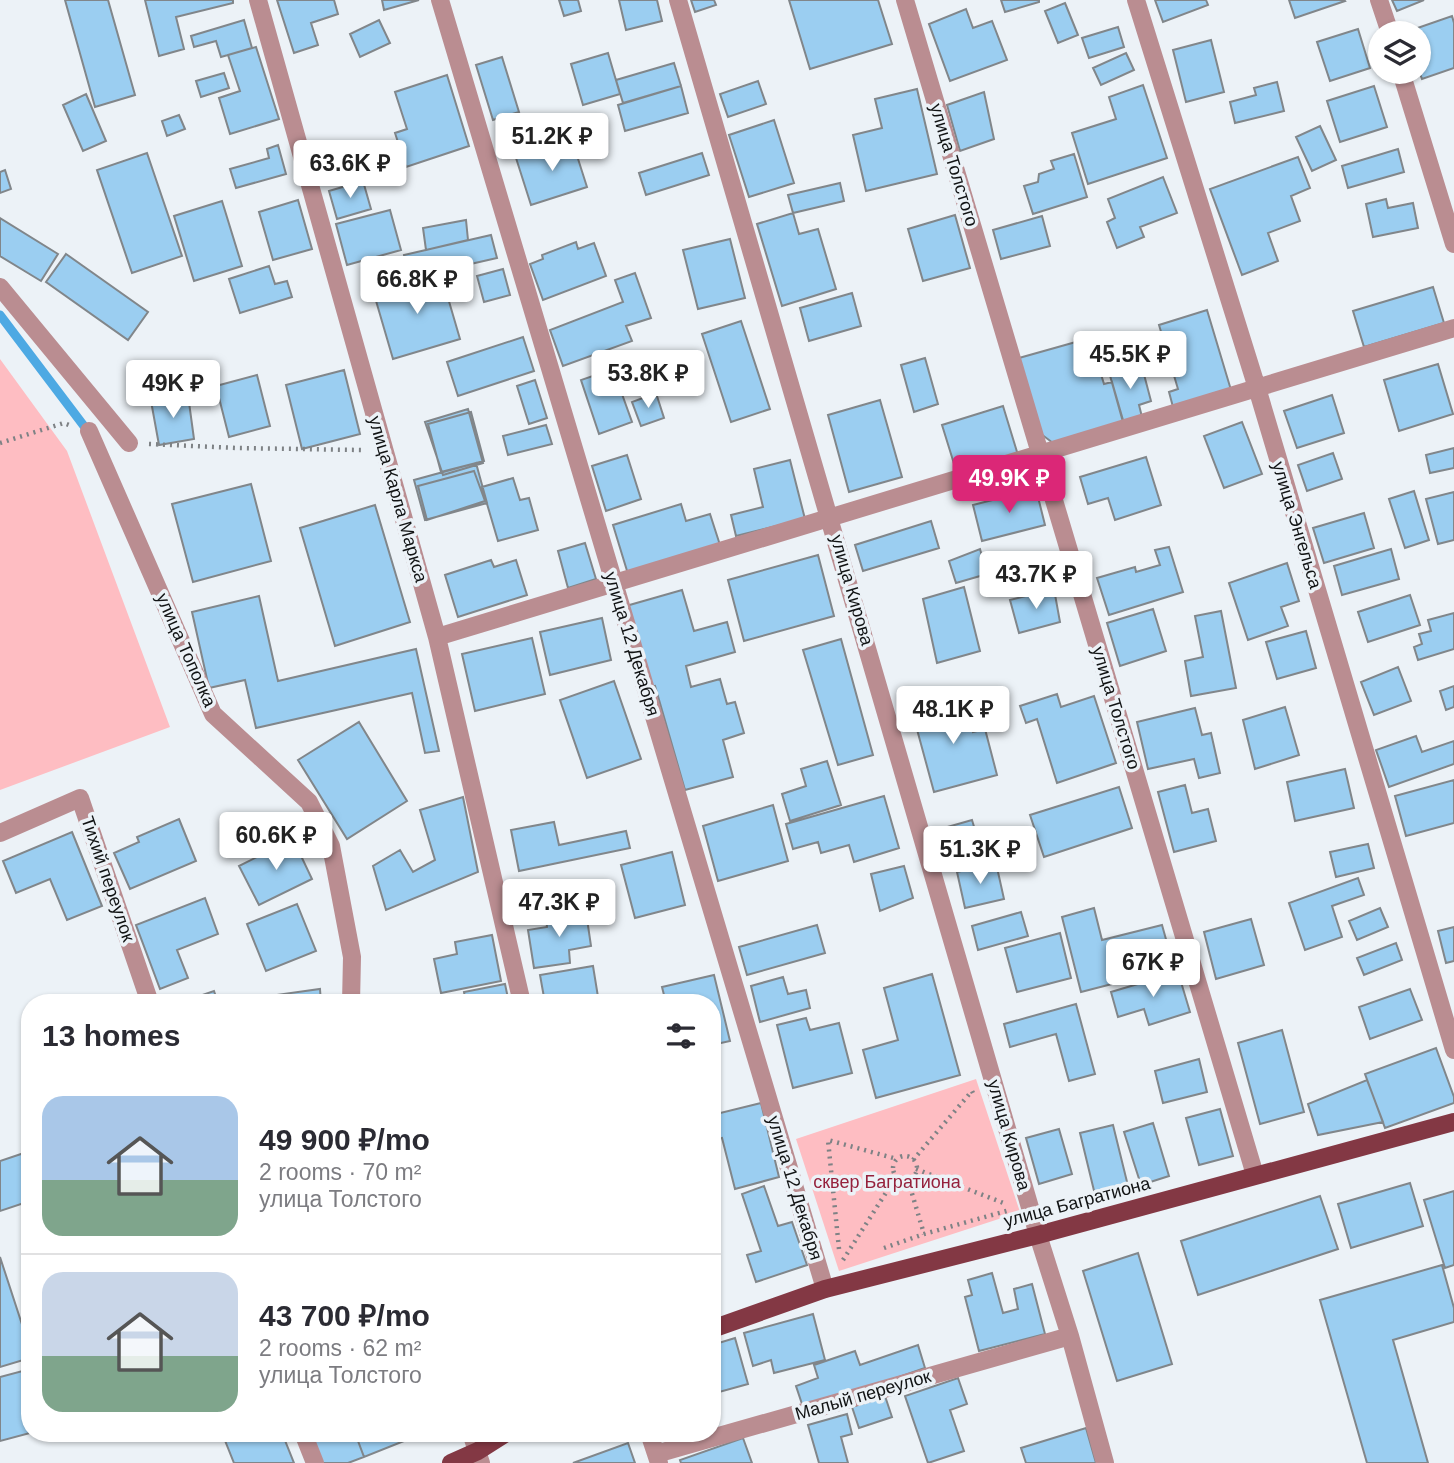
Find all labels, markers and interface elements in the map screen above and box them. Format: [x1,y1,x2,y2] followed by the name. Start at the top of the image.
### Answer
[1368,21,1431,84] map controls
[1368,21,1431,84] button: layers
[926,101,982,229] street label: улица Толстого
[487,114,617,173] pin: 51.2K ₽
[511,123,593,149] text: 51.2K ₽
[285,140,415,200] pin: 63.6K ₽
[309,150,391,176] text: 63.6K ₽
[352,256,482,316] pin: 66.8K ₽
[376,266,458,292] text: 66.8K ₽
[1065,332,1195,391] pin: 45.5K ₽
[1089,341,1171,367] text: 45.5K ₽
[583,350,713,410] pin: 53.8K ₽
[124,360,222,420] pin: 49K ₽
[607,360,689,386] text: 53.8K ₽
[142,370,204,396] text: 49K ₽
[365,413,432,585] street label: улица Карла Маркса
[944,456,1074,515] pin: 49.9K ₽
[1268,459,1326,592] street label: улица Энгельса
[968,465,1050,491] text: 49.9K ₽
[827,532,878,649] street label: улица Кирова
[971,552,1101,611] pin: 43.7K ₽
[995,561,1077,587] text: 43.7K ₽
[601,569,663,719] street label: улица 12 Декабря
[152,590,220,711] street label: улица Тополка
[1088,644,1144,772] street label: улица Толстого
[888,686,1018,746] pin: 48.1K ₽
[912,696,994,722] text: 48.1K ₽
[211,812,341,872] pin: 60.6K ₽
[77,814,139,944] street label: Тихий переулок
[235,822,317,848] text: 60.6K ₽
[915,826,1045,886] pin: 51.3K ₽
[939,836,1021,862] text: 51.3K ₽
[494,880,624,939] pin: 47.3K ₽
[518,889,600,915] text: 47.3K ₽
[1104,940,1202,999] pin: 67K ₽
[1122,949,1184,975] text: 67K ₽
[662,1017,700,1055] icon: filters
[42,1019,180,1052] text: 13 homes
[984,1077,1035,1194] street label: улица Кирова
[764,1113,826,1263] street label: улица 12 Декабря
[259,1123,430,1156] text: 49 900 ₽/mo
[98,1124,182,1208] icon: home
[259,1159,421,1185] text: 2 rooms · 70 m²
[813,1172,962,1192] park label: сквер Багратиона
[1002,1173,1153,1231] street label: улица Багратиона
[259,1186,422,1212] text: улица Толстого
[259,1299,430,1332] text: 43 700 ₽/mo
[98,1300,182,1384] icon: home
[259,1335,421,1361] text: 2 rooms · 62 m²
[259,1362,422,1388] text: улица Толстого
[793,1366,933,1424] street label: Малый переулок

